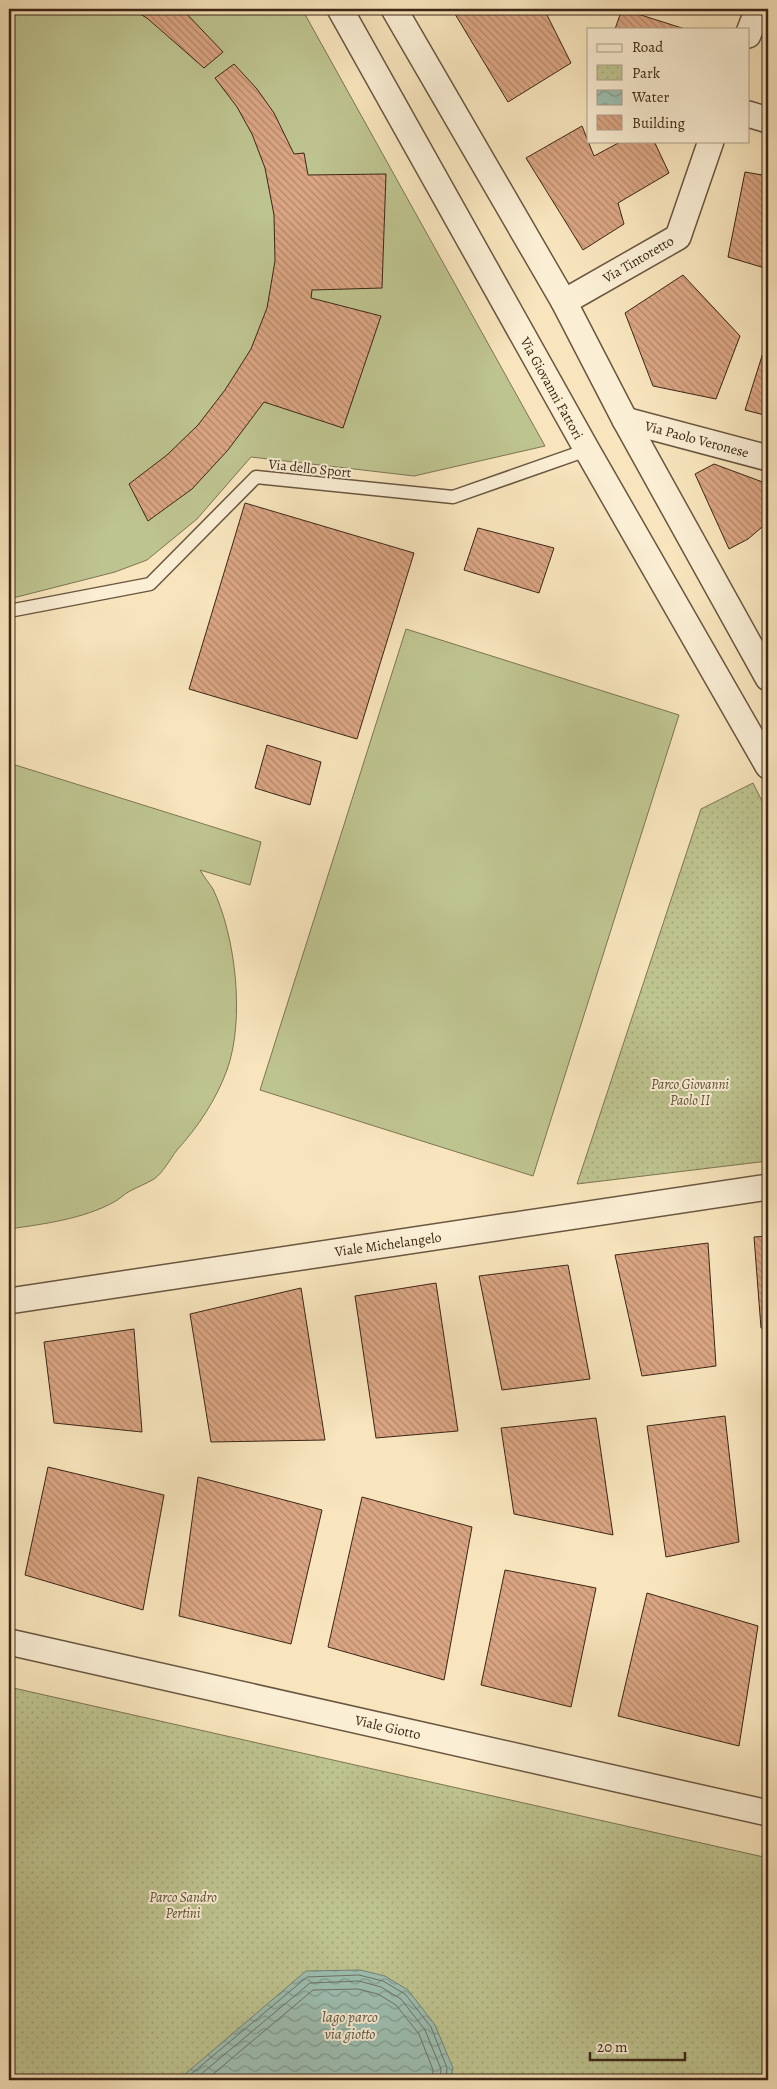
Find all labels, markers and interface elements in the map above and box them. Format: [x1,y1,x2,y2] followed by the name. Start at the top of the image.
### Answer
[587,28,750,142] legend
[632,37,664,57] text: Road
[632,63,661,83] text: Park
[631,87,669,107] text: Water
[632,113,685,133] text: Building
[598,231,677,288] street label: Via Tintoretto
[515,333,588,443] street label: Via Giovanni Fattori
[642,416,751,463] street label: Via Paolo Veronese
[267,455,353,482] street label: Via dello Sport
[651,1075,729,1110] park label: Parco Giovanni Paolo II
[332,1228,443,1262] street label: Viale Michelangelo
[352,1710,423,1744] street label: Viale Giotto
[149,1888,217,1923] park label: Parco Sandro Pertini
[322,2007,378,2044] water label: lago parco via giotto
[590,2029,684,2061] scale bar
[597,2037,628,2057] text: 20 m

